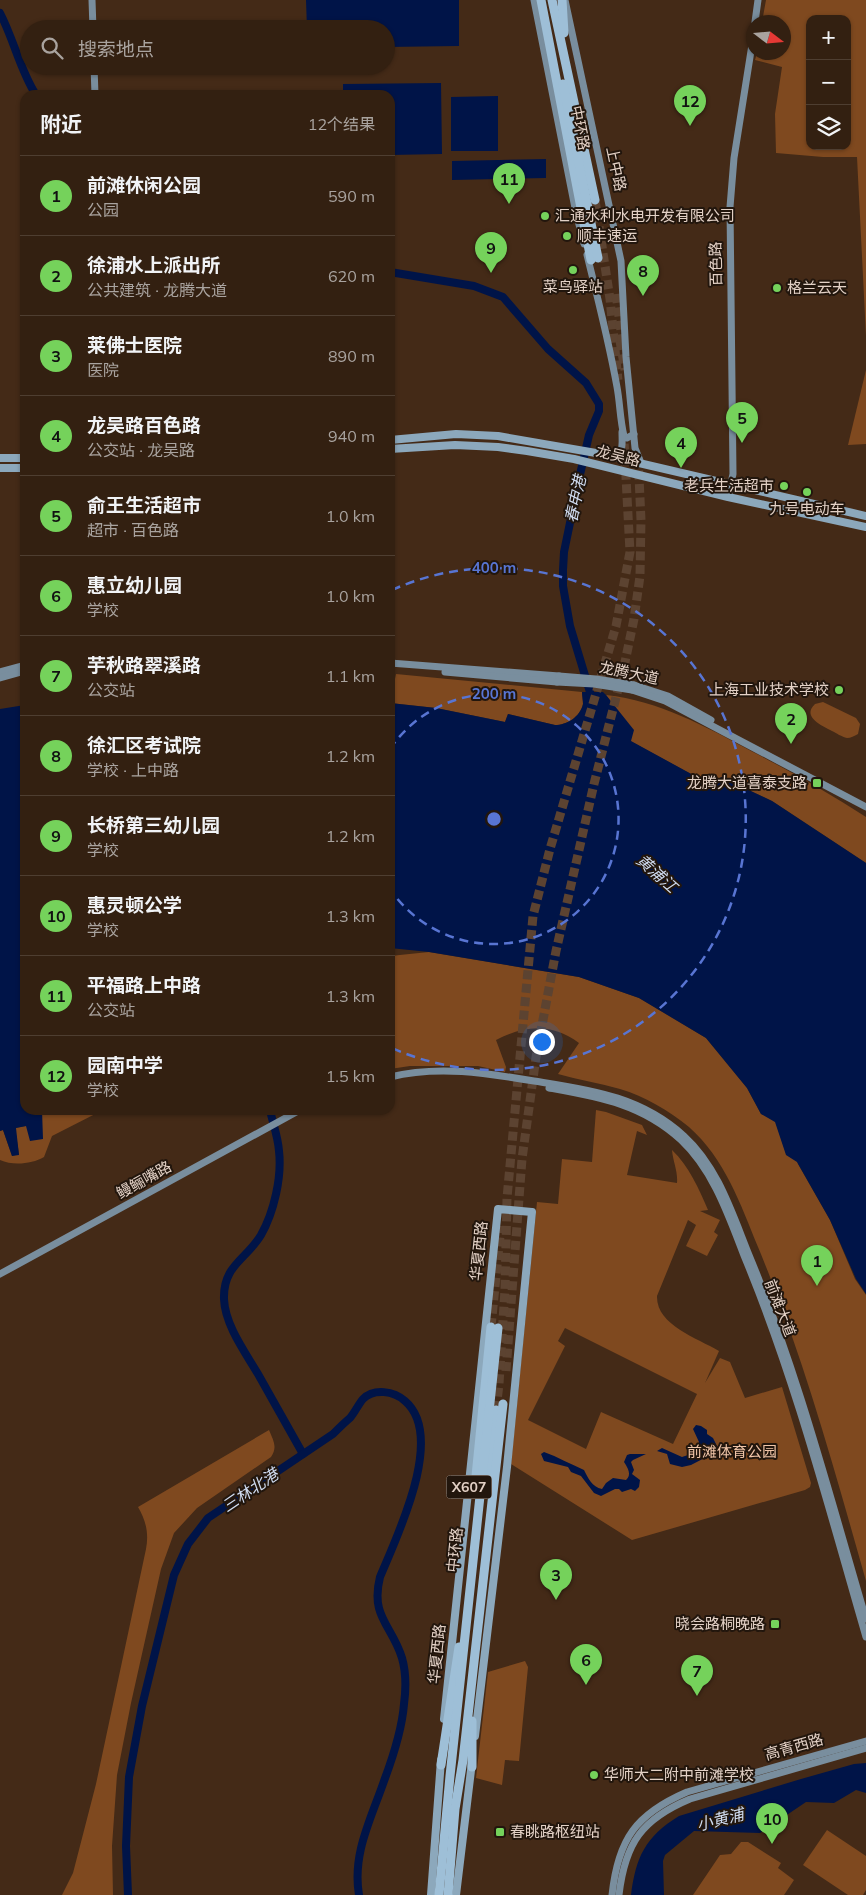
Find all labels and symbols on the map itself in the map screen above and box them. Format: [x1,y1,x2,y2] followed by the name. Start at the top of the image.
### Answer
[746,15,791,60] north arrow
[674,85,706,126] pin: 12
[567,104,594,152] street label: 中环路
[603,145,630,193] street label: 上中路
[493,163,525,204] pin: 11
[555,206,735,225] place label: 汇通水利水电开发有限公司
[539,210,551,222] marker: 汇通水利水电开发有限公司
[577,226,637,245] place label: 顺丰速运
[561,230,573,242] marker: 顺丰速运
[475,232,507,273] pin: 9
[706,241,725,287] street label: 百色路
[627,255,659,296] pin: 8
[567,264,579,276] marker: 菜鸟驿站
[543,277,603,296] place label: 菜鸟驿站
[787,278,847,297] place label: 格兰云天
[771,282,783,294] marker: 格兰云天
[726,402,758,443] pin: 5
[665,427,697,468] pin: 4
[594,441,642,470] street label: 龙吴路
[560,471,590,525] water label: 春申港
[684,476,774,495] place label: 老兵生活超市
[778,480,790,492] marker: 老兵生活超市
[801,486,813,498] marker: 九号电动车
[769,499,845,518] place label: 九号电动车
[472,558,516,577] text: 400 m
[598,657,660,688] street label: 龙腾大道
[709,680,829,699] place label: 上海工业技术学校
[472,684,516,703] text: 200 m
[833,684,845,696] marker: 上海工业技术学校
[775,703,807,744] pin: 2
[687,773,807,792] place label: 龙腾大道喜泰支路
[811,777,823,789] marker: 龙腾大道喜泰支路
[485,810,503,828] centre of rings
[632,850,683,898] water label: 黄浦江
[529,1029,555,1055] your location
[113,1157,175,1202] street label: 鳗鲡嘴路
[466,1220,491,1282] street label: 华夏西路
[801,1245,833,1286] pin: 1
[761,1276,800,1339] street label: 前滩大道
[687,1442,777,1461] park label: 前滩体育公园
[218,1463,284,1516] water label: 三林北港
[446,1475,492,1498] road number: X607
[443,1527,466,1573] street label: 中环路
[540,1559,572,1600] pin: 3
[675,1614,765,1633] place label: 晓会路桐晚路
[769,1618,781,1630] marker: 晓会路桐晚路
[424,1623,449,1685] street label: 华夏西路
[570,1644,602,1685] pin: 6
[681,1655,713,1696] pin: 7
[762,1729,825,1764] street label: 高青西路
[604,1765,754,1784] place label: 华师大二附中前滩学校
[588,1769,600,1781] marker: 华师大二附中前滩学校
[694,1803,749,1835] water label: 小黄浦
[756,1803,788,1844] pin: 10
[510,1822,600,1841] place label: 春眺路枢纽站
[494,1826,506,1838] marker: 春眺路枢纽站

